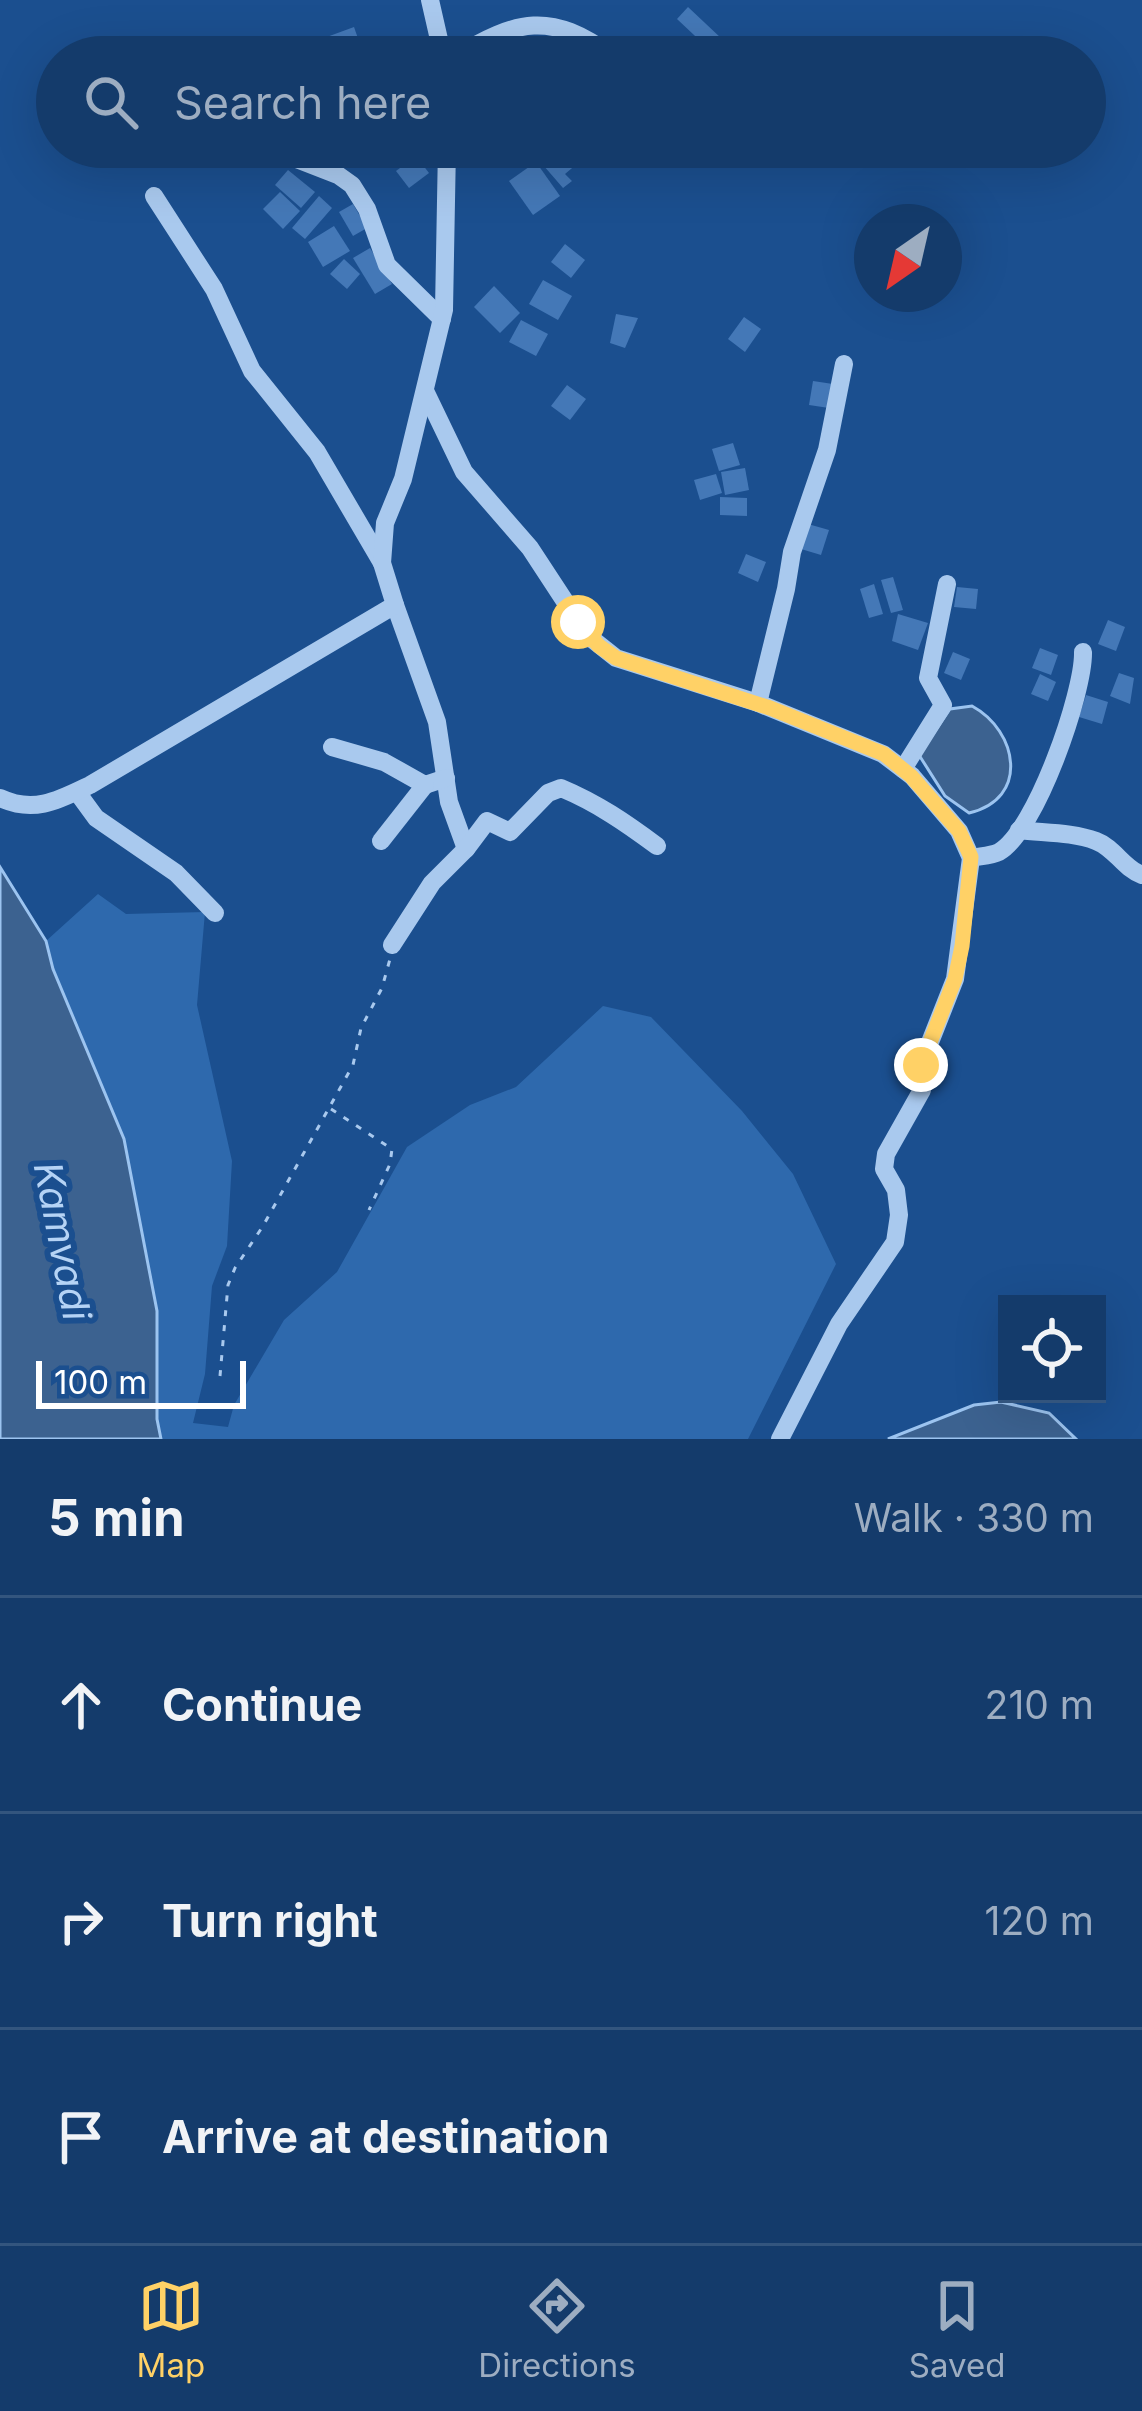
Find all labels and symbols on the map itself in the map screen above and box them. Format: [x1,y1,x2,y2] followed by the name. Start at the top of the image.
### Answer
[854,204,962,312] north arrow
[551,595,605,649] route start
[894,1038,948,1092] route end
[25,1158,102,1326] water label: Kamvadi
[36,1355,246,1408] scale bar

